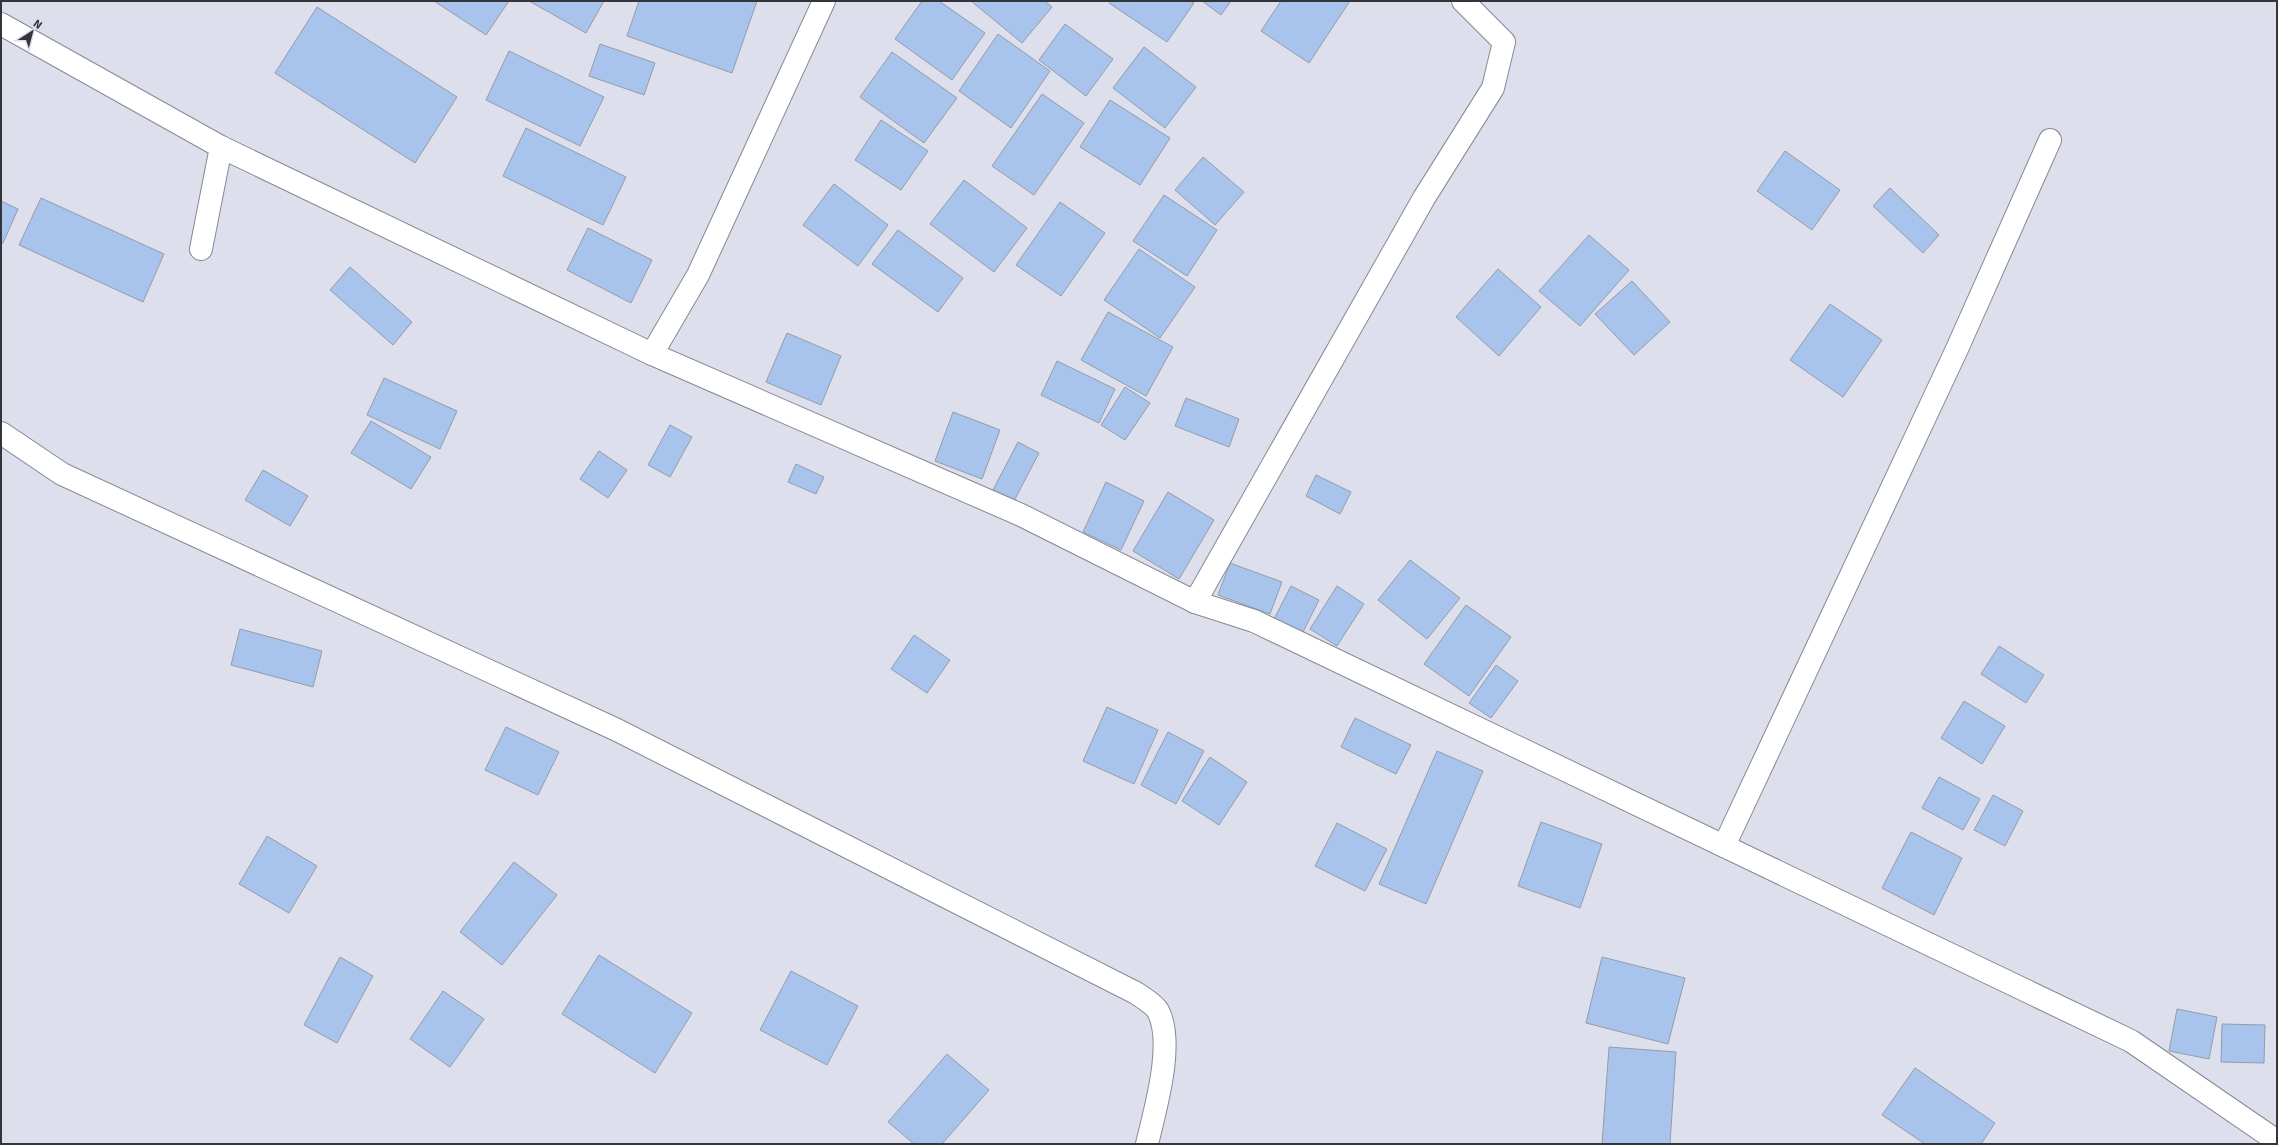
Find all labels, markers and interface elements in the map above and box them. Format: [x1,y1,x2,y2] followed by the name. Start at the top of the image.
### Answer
[12,12,52,52] north arrow
[31,17,45,32] text: N

